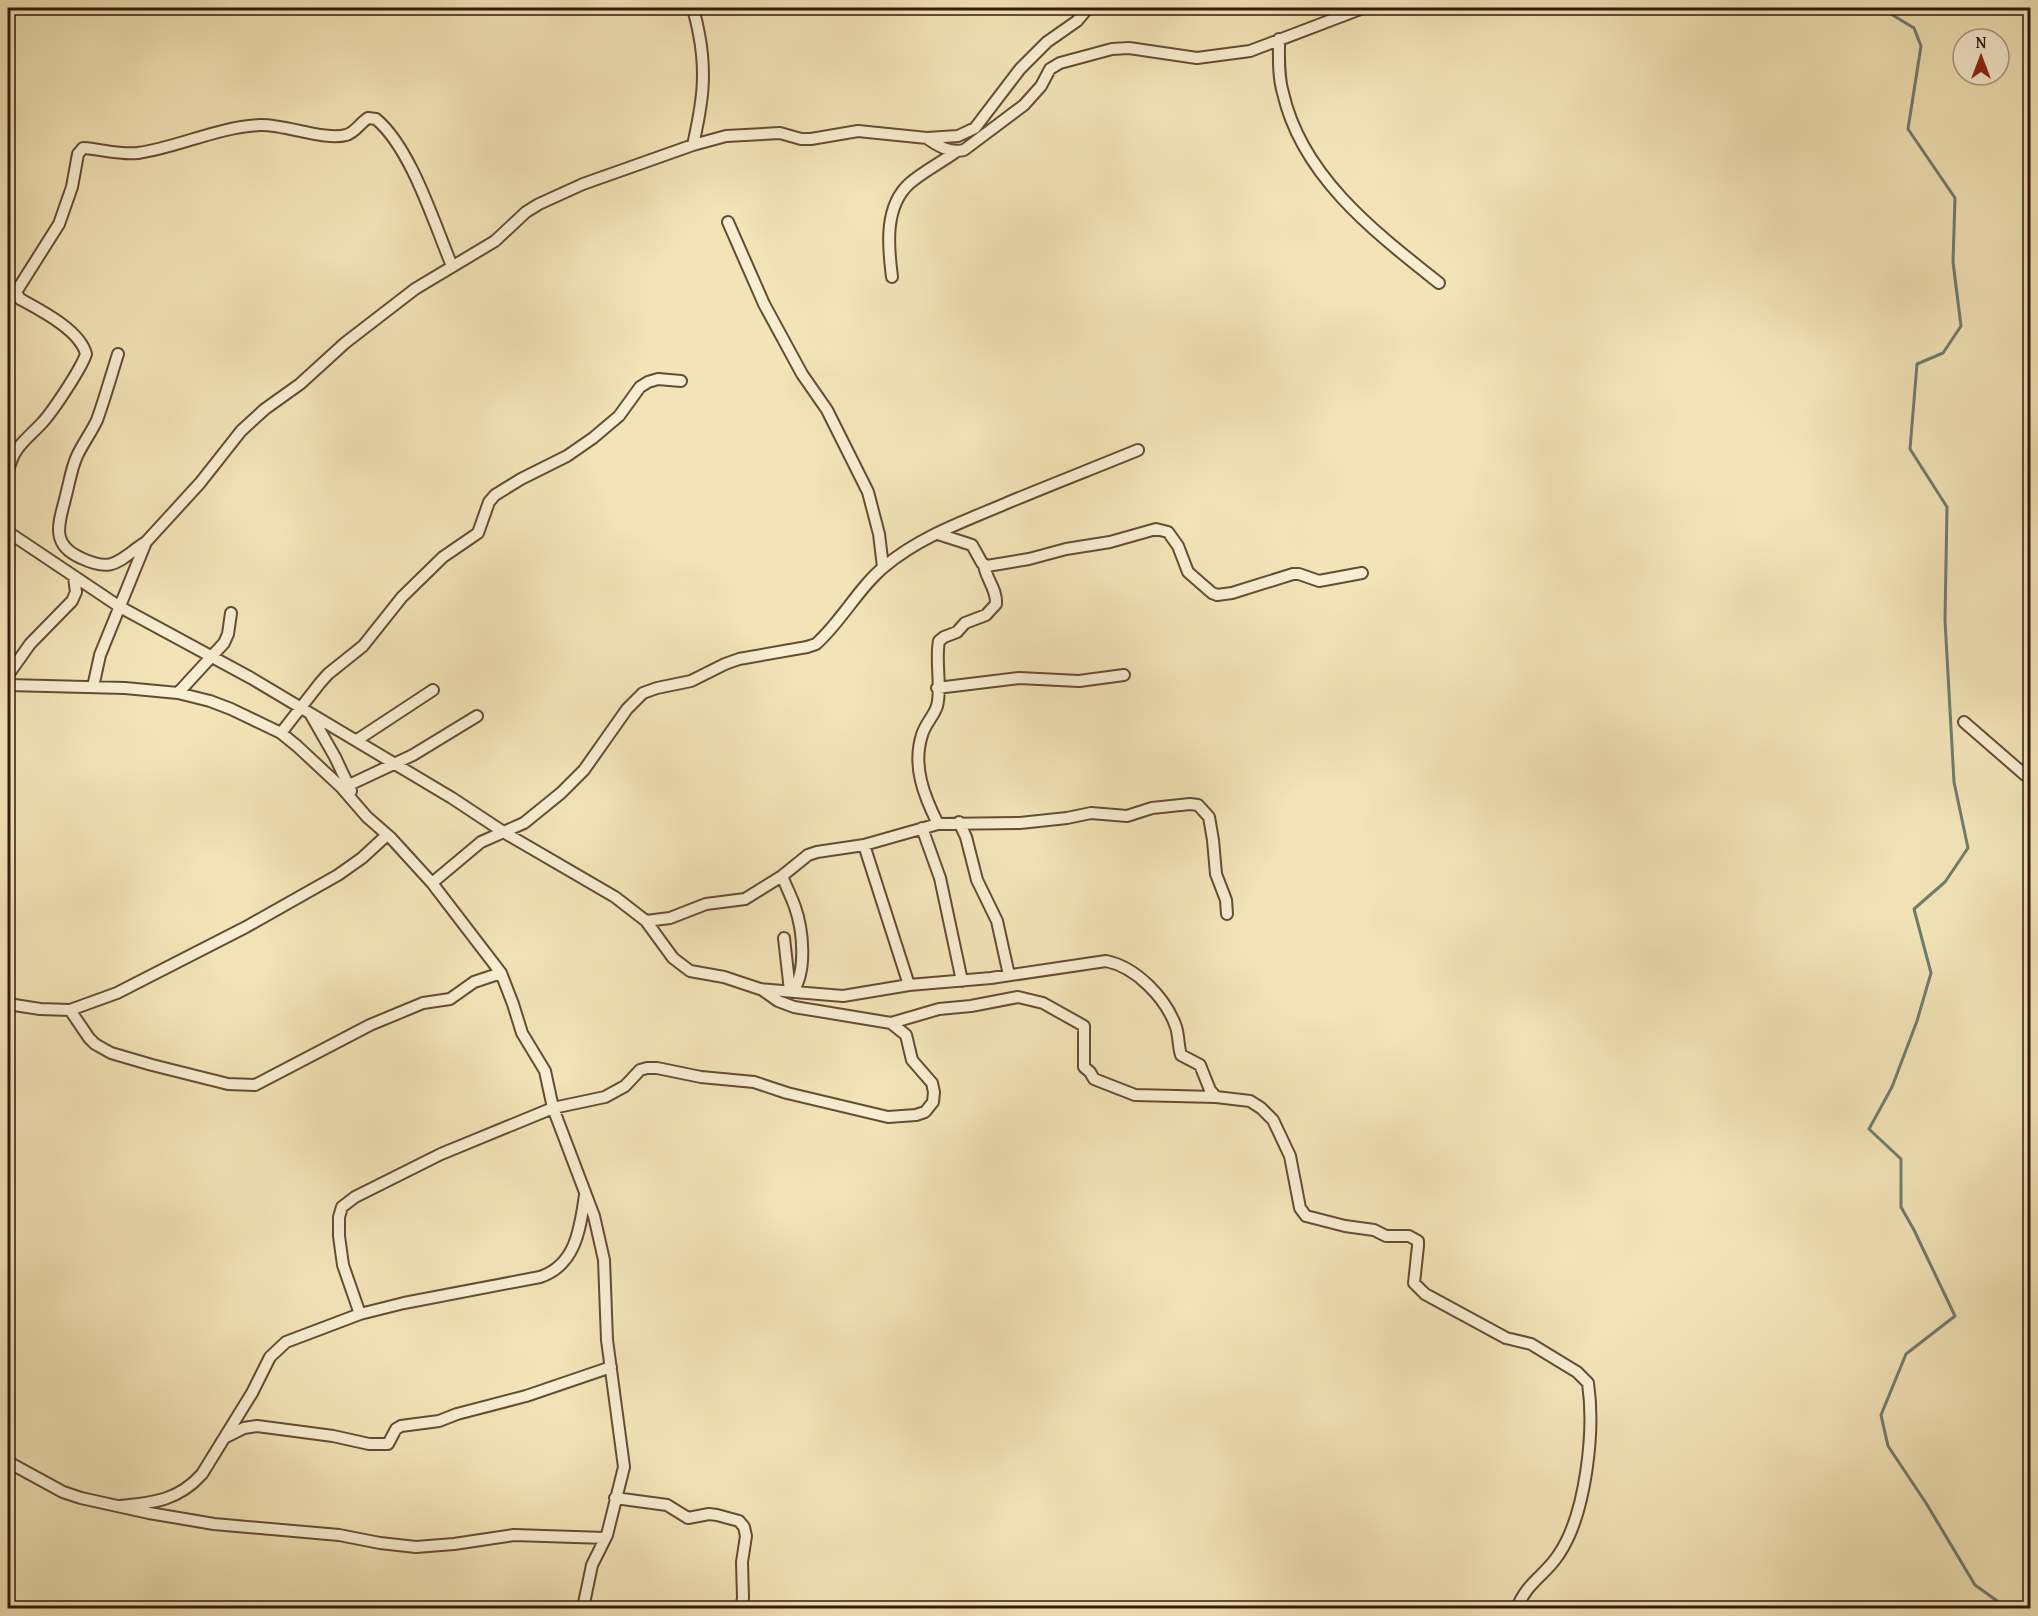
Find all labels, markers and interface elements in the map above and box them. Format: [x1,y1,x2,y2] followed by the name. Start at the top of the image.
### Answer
[1951,27,2011,87] north arrow
[1976,30,1987,54] text: N

